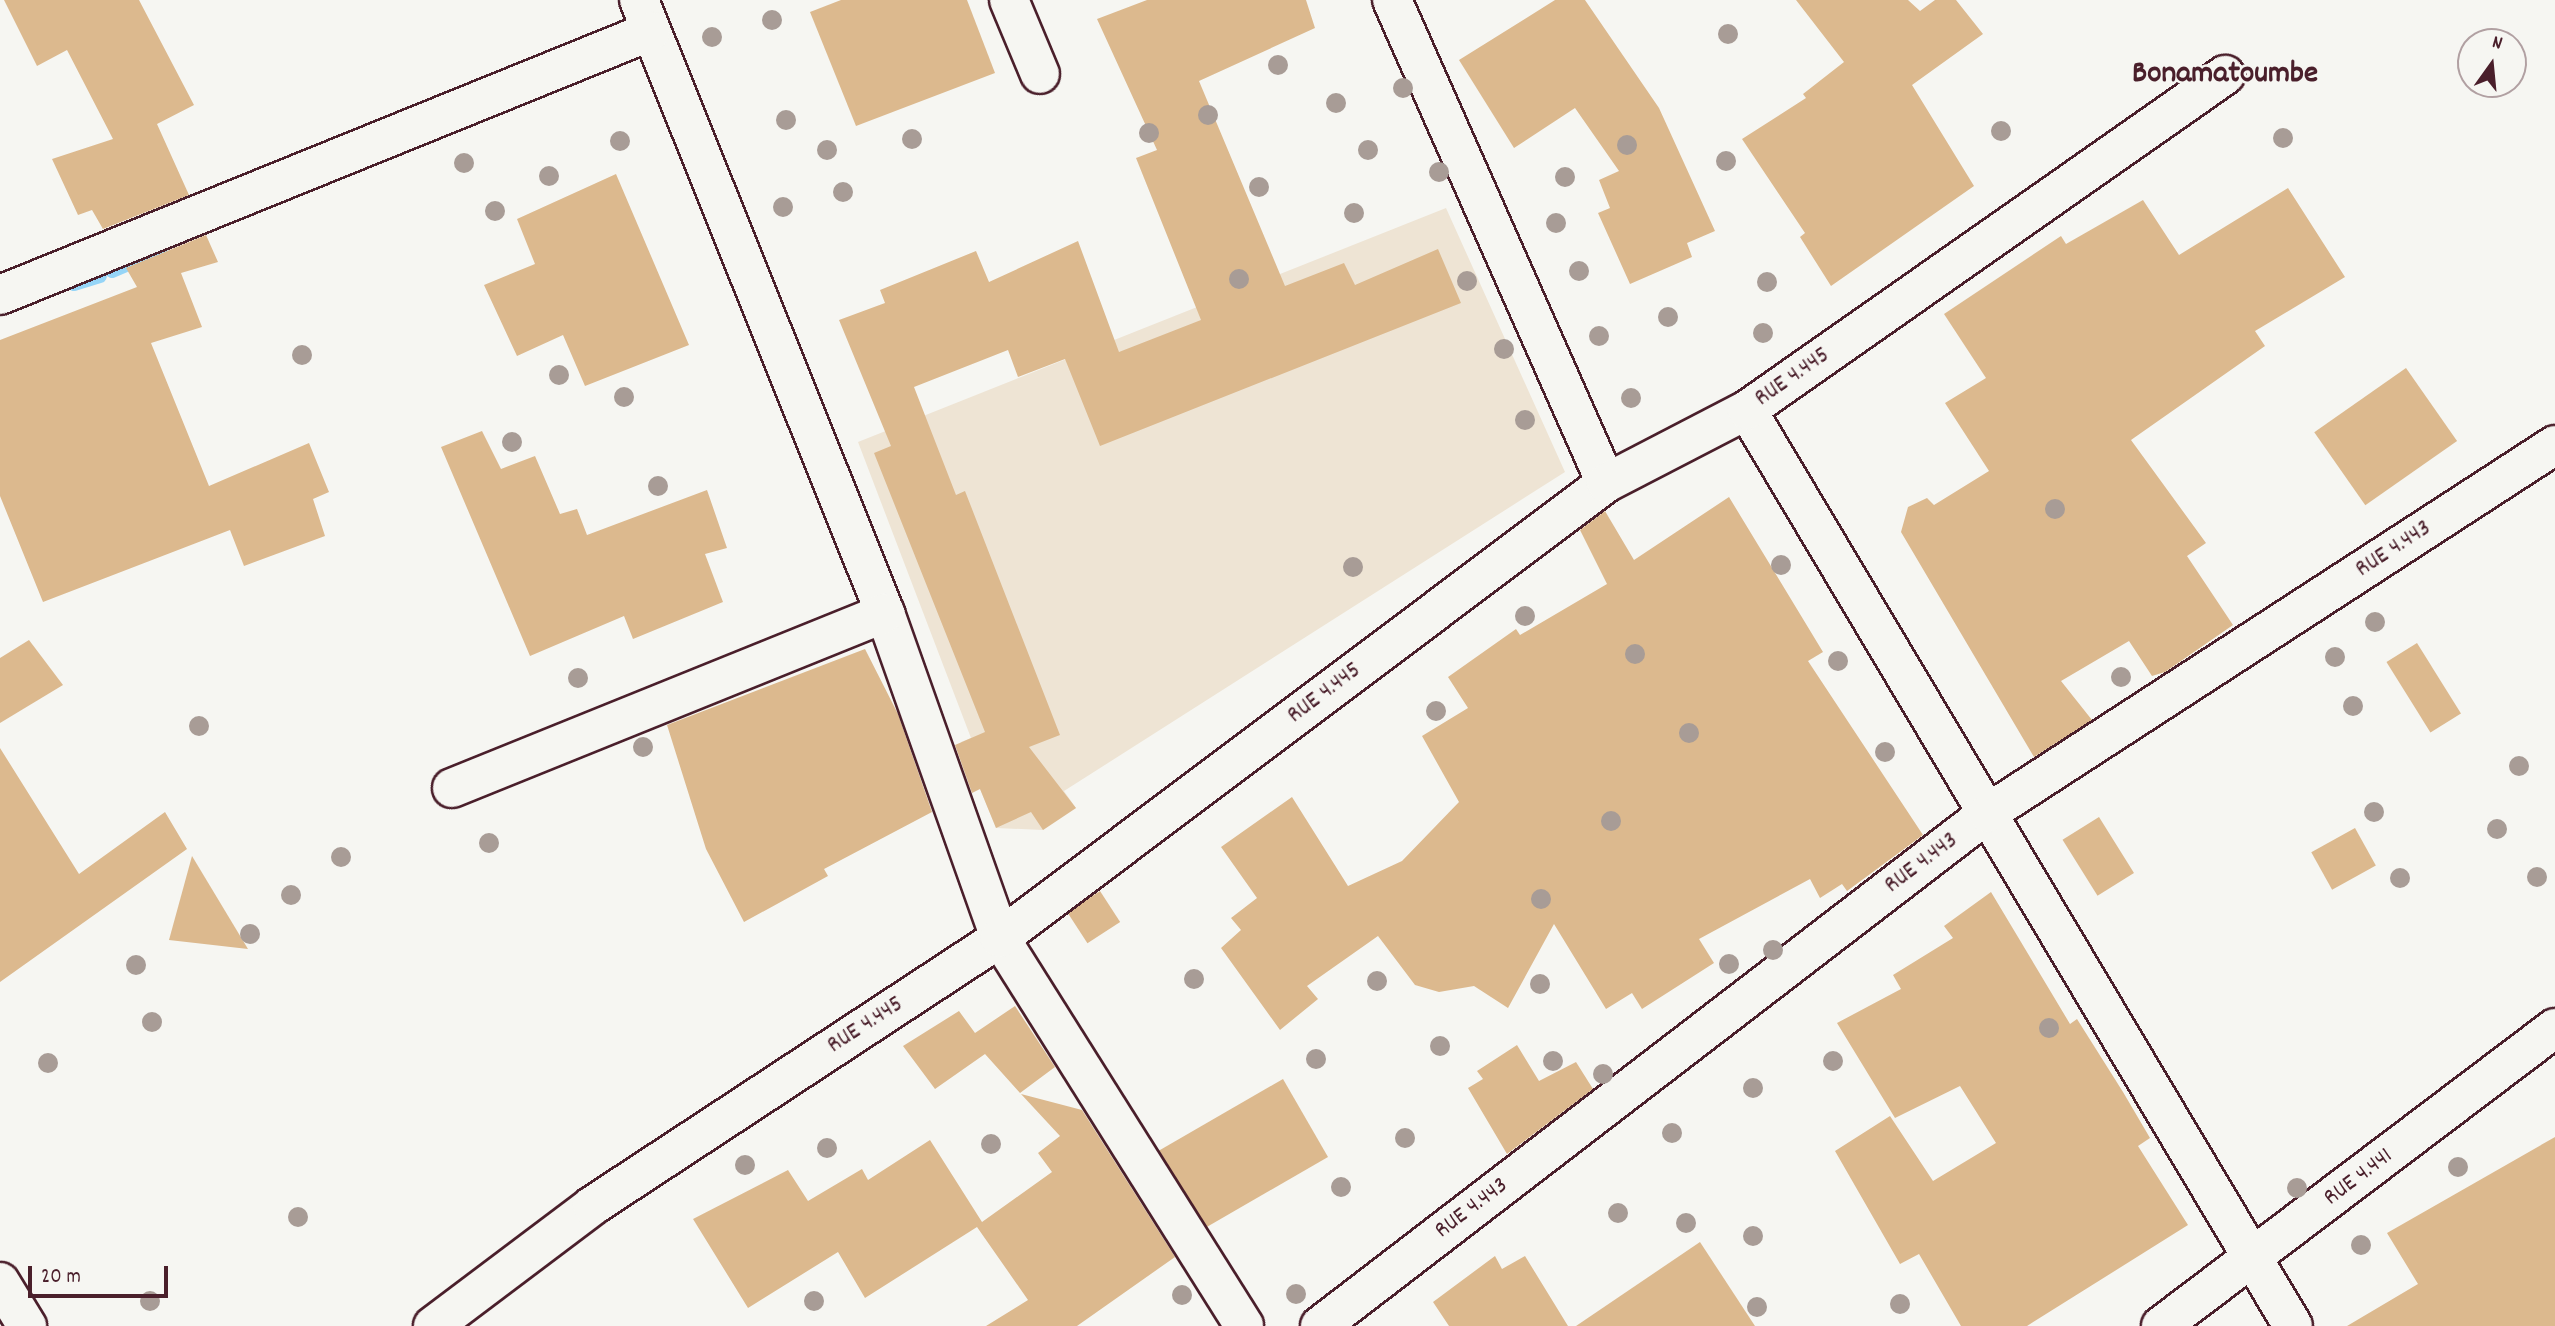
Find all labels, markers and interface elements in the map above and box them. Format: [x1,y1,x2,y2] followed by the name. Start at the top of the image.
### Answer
[2457,28,2527,98] north arrow
[2489,30,2505,58] text: N
[2132,56,2318,94] district label: Bonamatoumbe
[1750,342,1836,414] street label: RUE 4.445
[2351,515,2437,585] street label: RUE 4.443
[1283,657,1367,731] street label: RUE 4.445
[1880,827,1964,901] street label: RUE 4.443
[823,991,909,1061] street label: RUE 4.445
[2319,1143,2399,1213] street label: RUE 4.441
[1430,1172,1514,1246] street label: RUE 4.443
[32,1252,172,1296] scale bar
[41,1263,81,1293] text: 20 m

